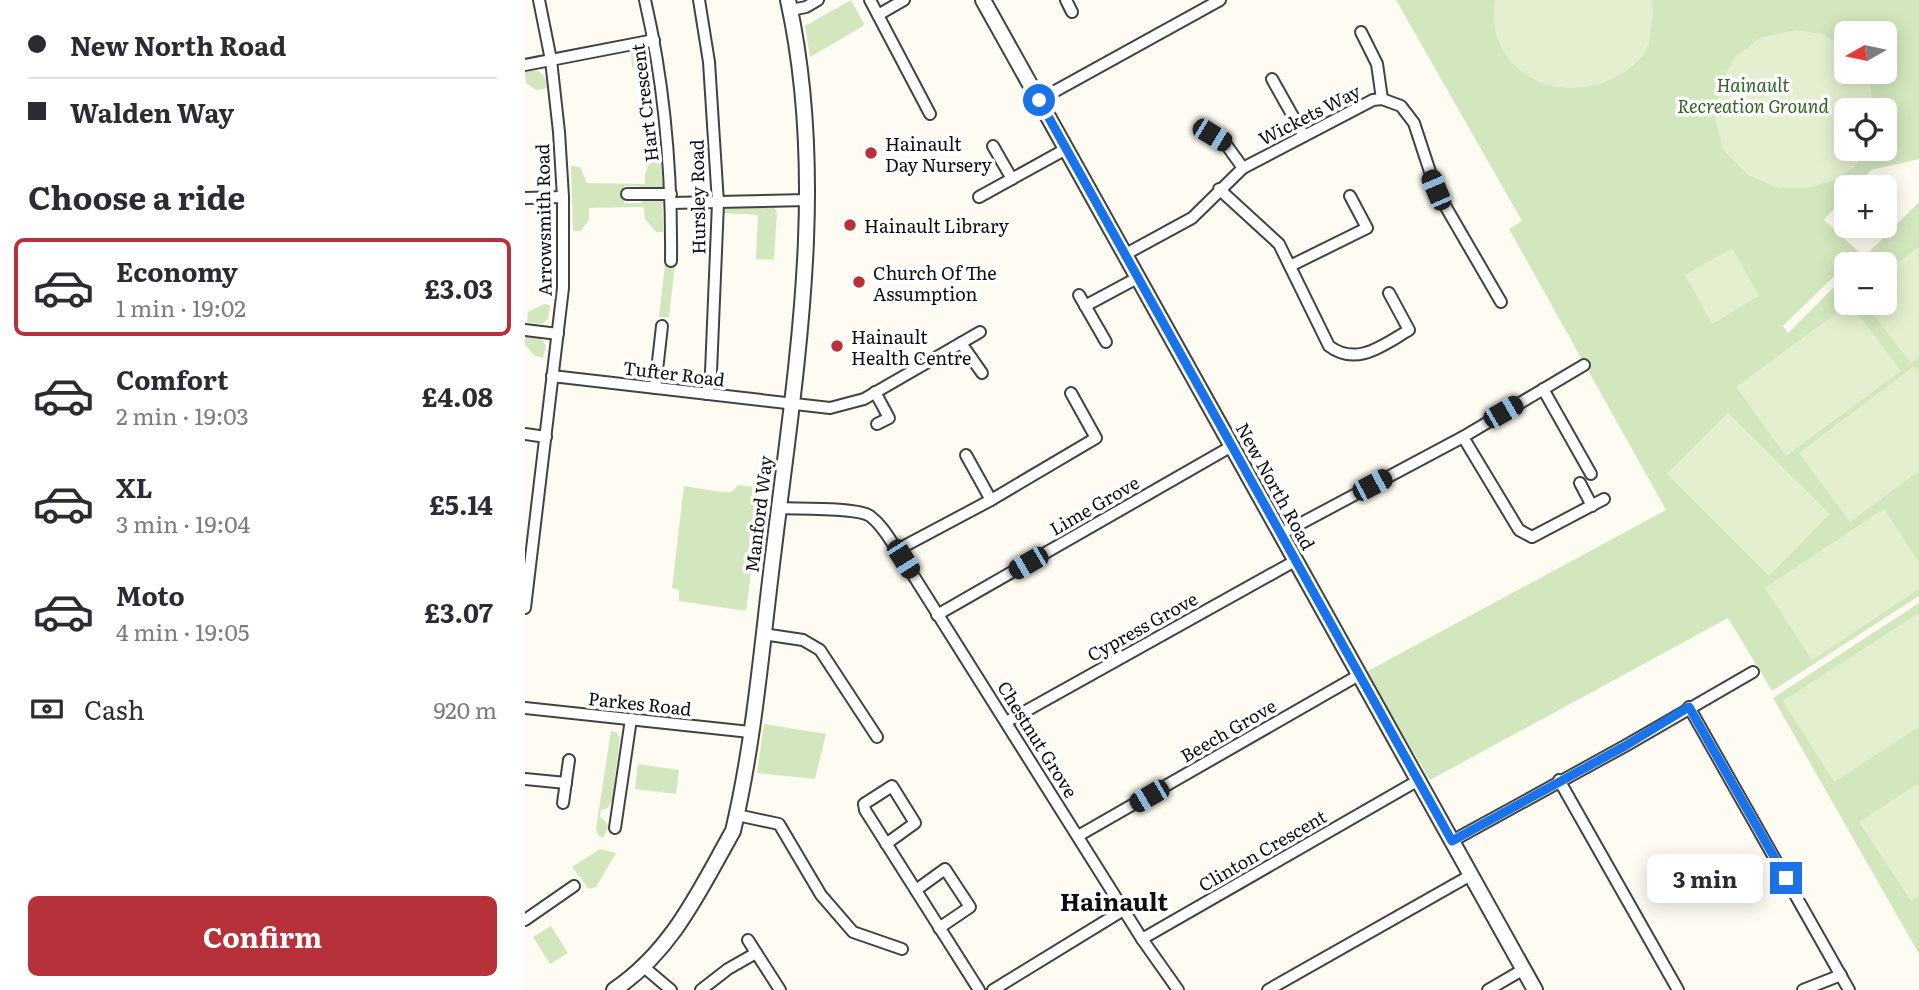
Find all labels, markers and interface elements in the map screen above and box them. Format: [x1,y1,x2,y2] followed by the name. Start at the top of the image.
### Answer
[1834,21,1897,84] north arrow
[1834,21,1897,315] map controls
[70,25,286,64] text: New North Road
[623,42,665,164] street label: Hart Crescent
[1677,71,1829,119] park label: Hainault Recreation Ground
[1253,76,1365,151] street label: Wickets Way
[1023,84,1055,116] route start
[70,92,234,131] text: Walden Way
[1834,98,1897,161] button: locate
[1189,115,1236,155] car
[885,130,992,178] place label: Hainault Day Nursery
[682,139,712,255] street label: Hursley Road
[528,143,558,297] street label: Arrowsmith Road
[863,145,879,161] marker: Hainault Day Nursery
[1419,167,1454,213] car
[28,172,245,220] text: Choose a ride
[1834,175,1897,238] button: +
[864,212,1009,239] place label: Hainault Library
[842,217,858,233] marker: Hainault Library
[116,251,238,290] text: Economy
[1834,252,1897,315] button: −
[32,256,95,319] icon: car
[873,259,997,307] place label: Church Of The Assumption
[424,268,493,307] text: £3.03
[851,274,867,290] marker: Church Of The Assumption
[116,290,246,324] text: 1 min · 19:02
[851,323,971,371] place label: Hainault Health Centre
[829,338,845,354] marker: Hainault Health Centre
[621,353,727,393] street label: Tufter Road
[116,359,228,398] text: Comfort
[32,364,95,427] icon: car
[422,376,493,415] text: £4.08
[1480,392,1527,432] car
[116,398,249,432] text: 2 min · 19:03
[1230,417,1322,555] street label: New North Road
[737,453,779,574] street label: Manford Way
[1349,466,1396,504] car
[116,467,153,506] text: XL
[1044,468,1144,542] street label: Lime Grove
[32,472,95,535] icon: car
[429,484,493,523] text: £5.14
[116,506,250,540] text: 3 min · 19:04
[883,536,924,582] car
[1005,543,1052,583] car
[116,575,185,614] text: Moto
[32,580,95,643] icon: car
[1082,584,1202,668] street label: Cypress Grove
[424,592,493,631] text: £3.07
[116,614,249,648] text: 4 min · 19:05
[991,675,1085,803] street label: Chestnut Grove
[587,684,693,722] street label: Parkes Road
[84,689,145,728] text: Cash
[28,690,66,728] icon: cash
[433,692,497,726] text: 920 m
[1175,692,1281,768] street label: Beech Grove
[1126,776,1173,816] car
[1193,802,1332,898] street label: Clinton Crescent
[1646,854,1761,903] callout: 3 min
[1673,861,1737,895] text: 3 min
[1770,862,1802,894] route end
[1060,883,1168,918] district label: Hainault
[28,896,497,976] button: Confirm

